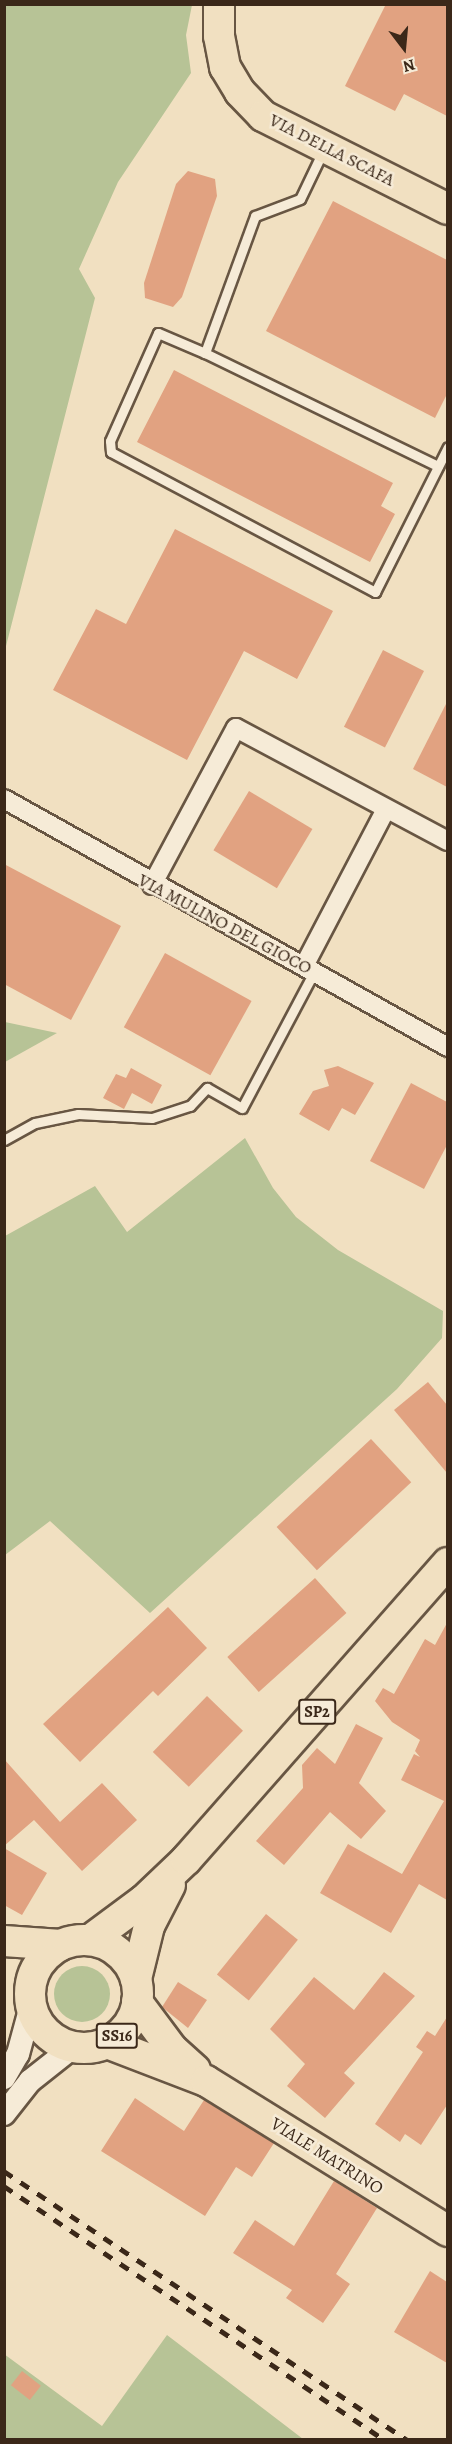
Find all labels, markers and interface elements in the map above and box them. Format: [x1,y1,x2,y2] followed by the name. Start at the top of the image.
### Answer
[374,18,434,78] north arrow
[400,53,418,77] text: N
[266,109,398,191] street label: VIA DELLA SCAFA
[134,869,316,979] street label: VIA MULINO DEL GIOCO
[298,1699,336,1725] road number: SP2
[94,2023,140,2049] road number: SS16
[267,2113,387,2199] street label: VIALE MATRINO

